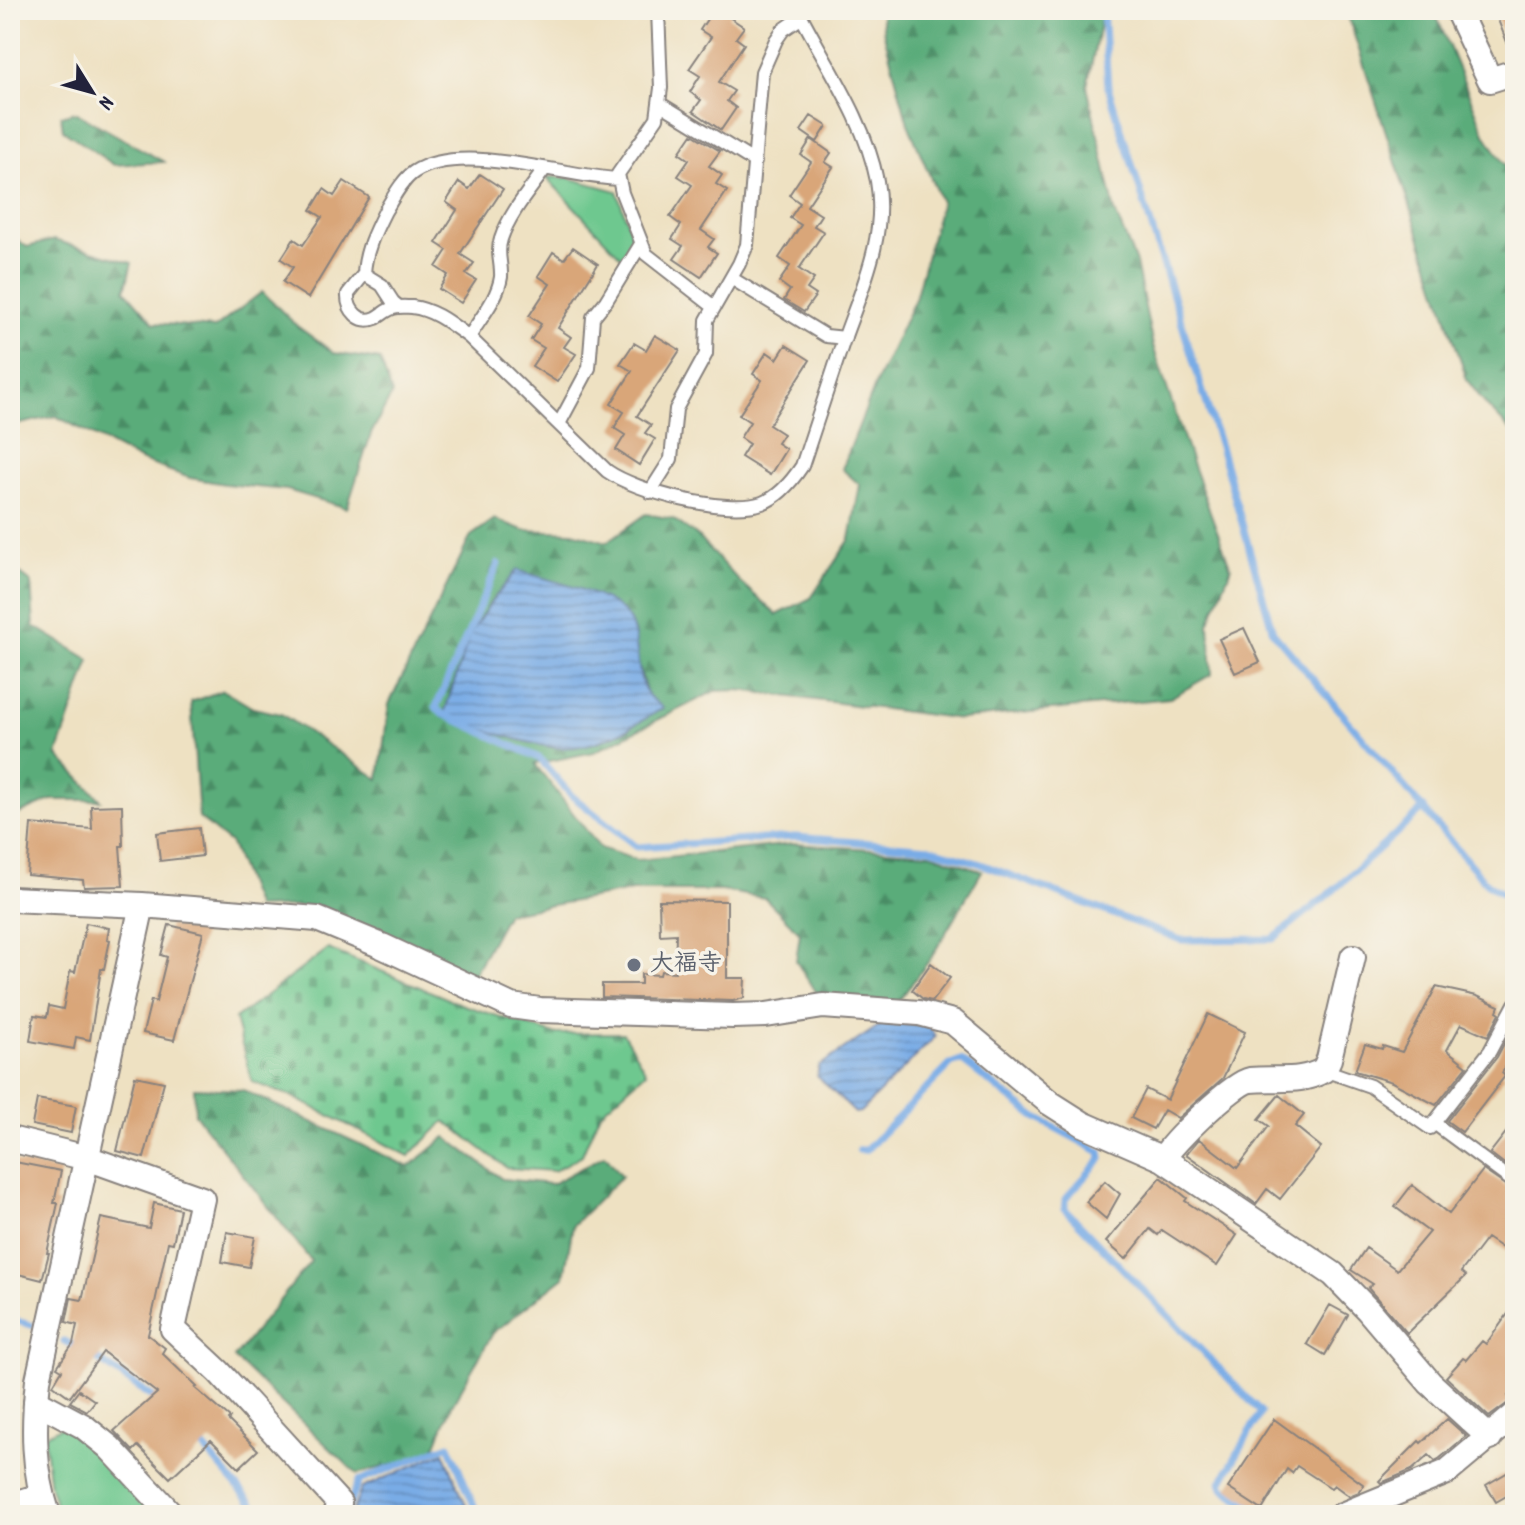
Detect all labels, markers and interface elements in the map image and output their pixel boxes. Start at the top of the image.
north arrow [52,52,132,132]
text: N [89,88,121,116]
place label: 大福寺 [650,948,722,982]
marker: 大福寺 [625,956,643,974]

